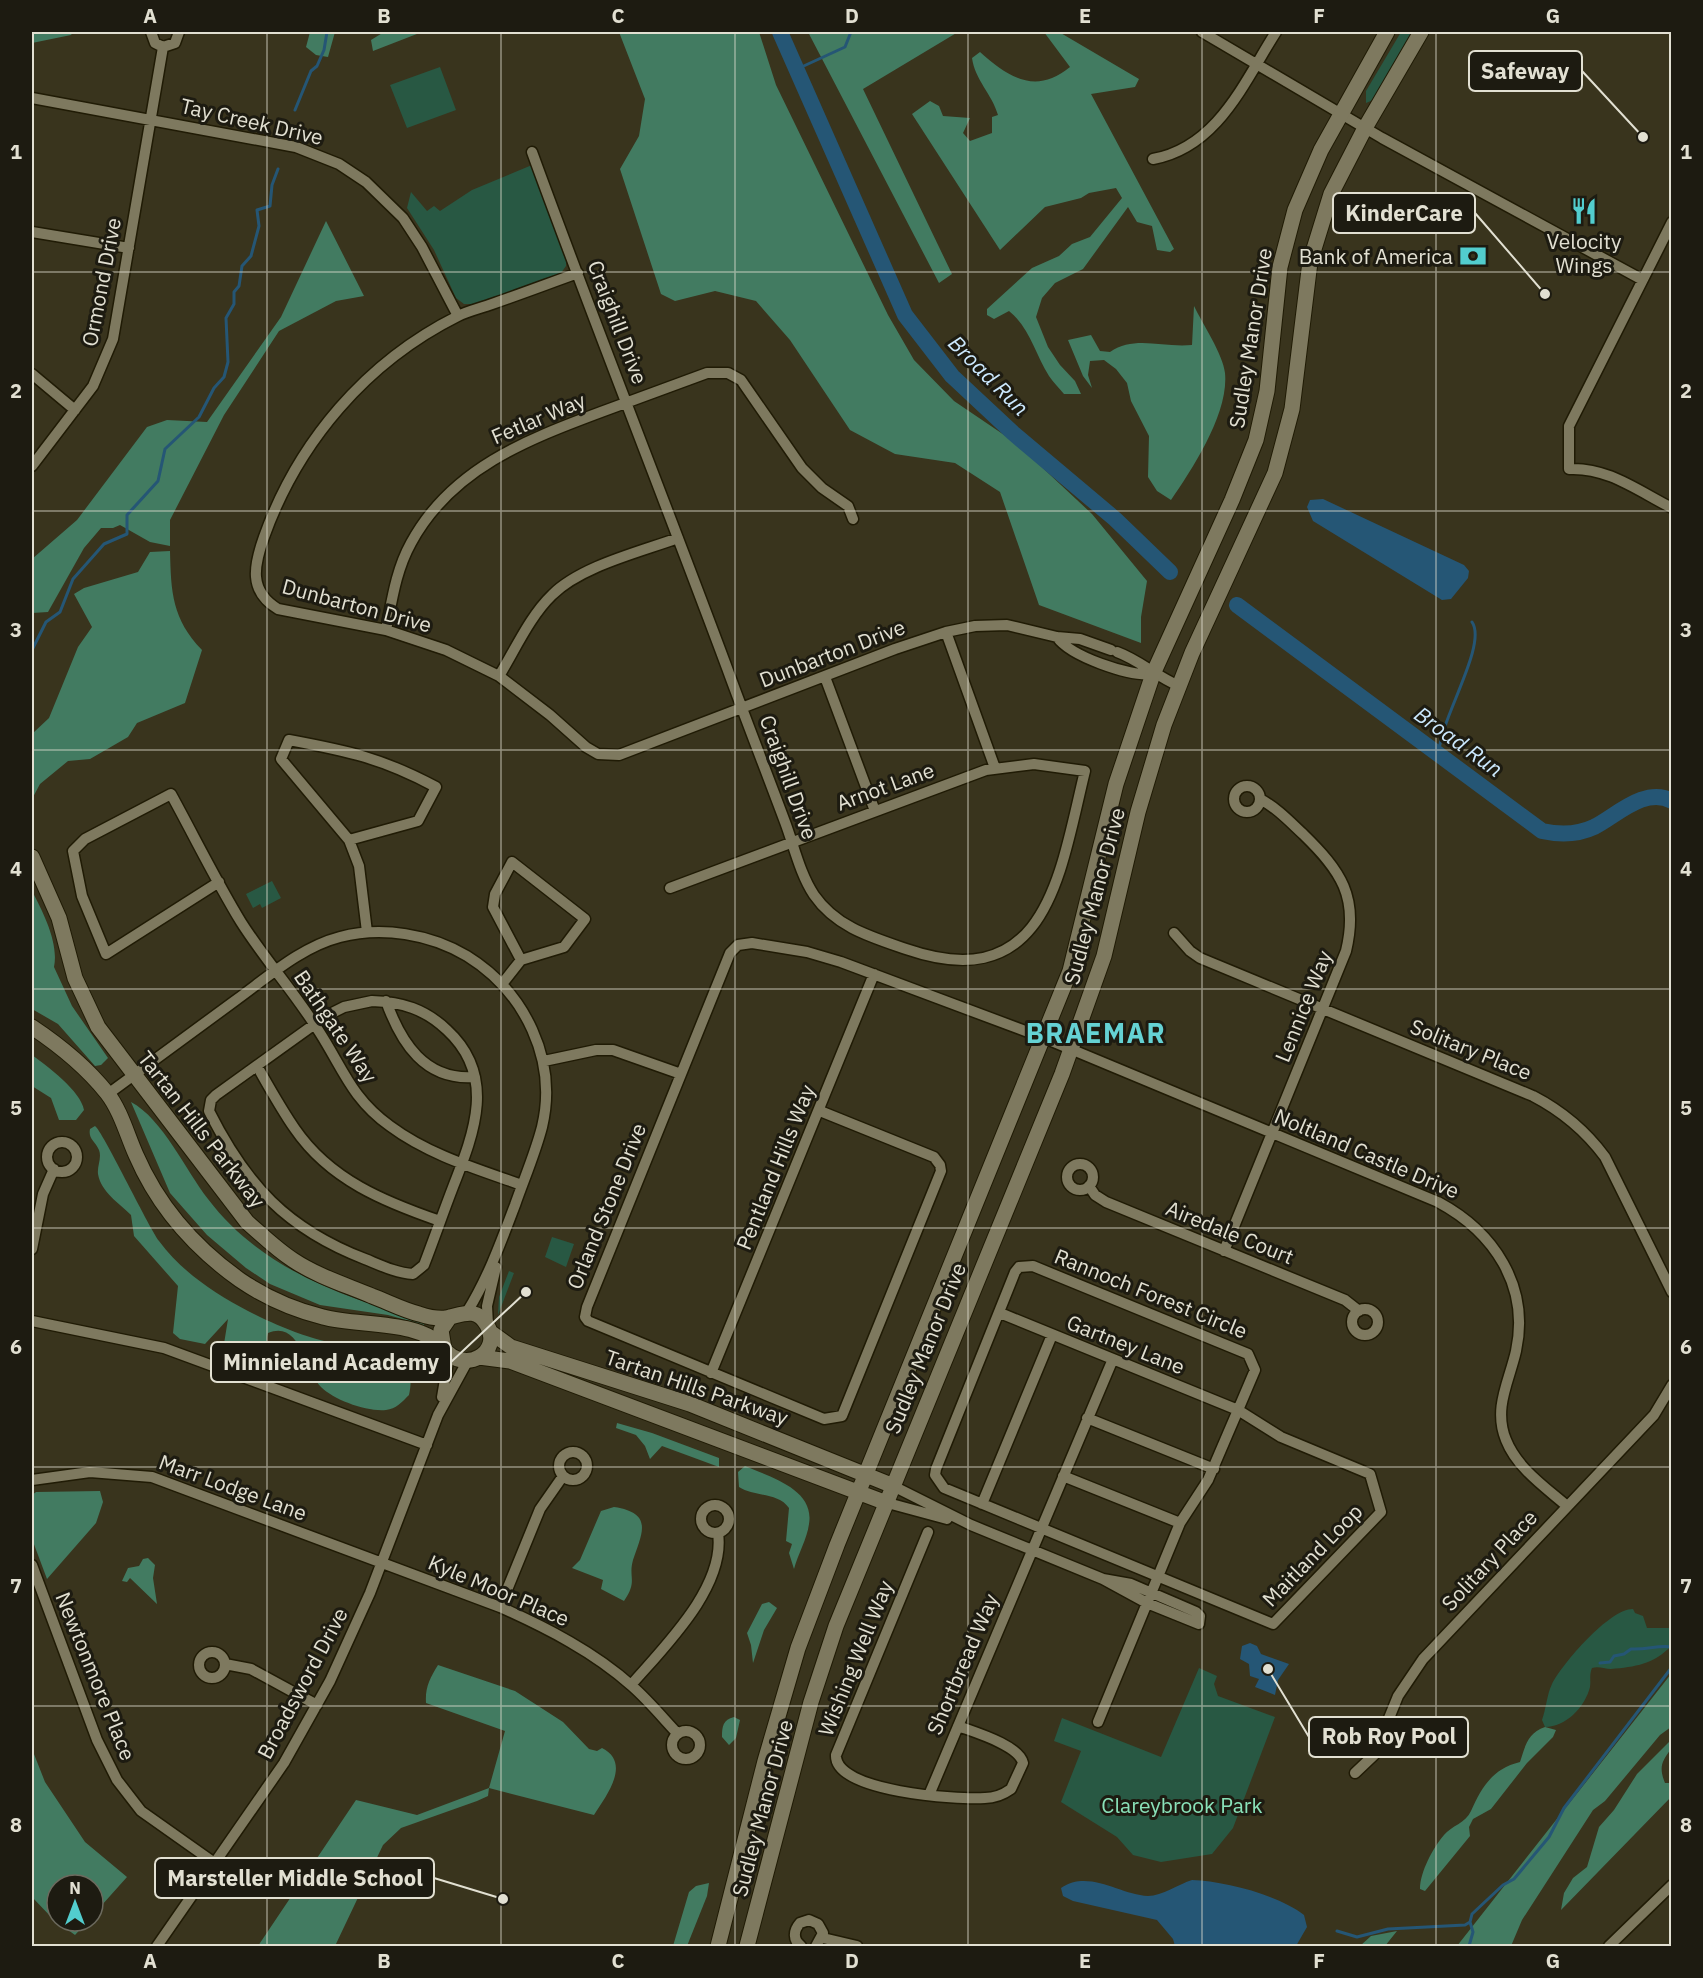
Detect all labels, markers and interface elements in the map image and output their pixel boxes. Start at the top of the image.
text: A [143,2,157,29]
text: B [377,2,391,29]
text: C [611,2,625,29]
text: D [845,2,859,29]
text: E [1079,2,1091,29]
text: F [1313,2,1325,29]
text: G [1546,2,1560,29]
callout: Safeway [1469,51,1582,91]
text: Safeway [1481,56,1570,85]
street label: Tay Creek Drive [178,91,326,151]
text: 1 [10,138,22,165]
text: 1 [1680,138,1692,165]
callout: KinderCare [1333,193,1475,233]
restaurant icon: Velocity Wings [1569,196,1599,226]
text: KinderCare [1345,198,1463,227]
street label: Ormond Drive [75,215,127,349]
place label: Velocity Wings [1547,227,1622,279]
bank icon: Bank of America [1458,241,1488,271]
place label: Bank of America [1299,242,1453,270]
street label: Sudley Manor Drive [1222,246,1278,430]
street label: Craighill Drive [582,256,654,388]
water label: Broad Run [942,328,1036,422]
text: 2 [10,377,22,404]
text: 2 [1680,377,1692,404]
street label: Fetlar Way [487,385,590,450]
street label: Dunbarton Drive [279,572,435,638]
street label: Dunbarton Drive [755,612,909,694]
text: 3 [10,616,22,643]
text: 3 [1680,616,1692,643]
water label: Broad Run [1409,699,1509,783]
street label: Craighill Drive [754,711,824,843]
street label: Arnot Lane [832,755,938,817]
street label: Sudley Manor Drive [1057,804,1131,988]
text: 4 [10,855,22,882]
text: 4 [1680,855,1692,882]
street label: Lennice Way [1268,946,1338,1066]
street label: Bathgate Way [288,964,384,1088]
street label: Solitary Place [1406,1012,1536,1086]
district label: BRAEMAR [1026,1015,1166,1050]
street label: Tartan Hills Parkway [132,1045,272,1214]
street label: Pentland Hills Way [729,1080,821,1254]
text: 5 [10,1094,22,1121]
text: 5 [1680,1094,1692,1121]
street label: Noltland Castle Drive [1270,1101,1464,1205]
street label: Orland Stone Drive [560,1119,652,1293]
street label: Airedale Court [1162,1194,1298,1270]
street label: Rannoch Forest Circle [1050,1241,1252,1345]
street label: Sudley Manor Drive [878,1258,972,1438]
street label: Gartney Lane [1063,1308,1189,1380]
text: 6 [10,1333,22,1360]
text: 6 [1680,1333,1692,1360]
callout: Minnieland Academy [211,1342,451,1382]
street label: Tartan Hills Parkway [602,1343,793,1432]
text: Minnieland Academy [223,1347,439,1376]
street label: Marr Lodge Lane [155,1447,311,1527]
street label: Maitland Loop [1256,1497,1368,1613]
street label: Solitary Place [1435,1503,1543,1617]
street label: Kyle Moor Place [424,1548,574,1632]
text: 7 [10,1572,22,1599]
text: 7 [1680,1572,1692,1599]
street label: Wishing Well Way [811,1575,899,1740]
street label: Newtonmore Place [49,1588,143,1764]
street label: Shortbread Way [920,1589,1005,1739]
street label: Broadsword Drive [250,1602,354,1764]
street label: Sudley Manor Drive [725,1716,799,1900]
callout: Rob Roy Pool [1309,1717,1468,1757]
text: Rob Roy Pool [1322,1721,1457,1750]
park label: Clareybrook Park [1101,1791,1263,1819]
text: 8 [10,1811,22,1838]
text: 8 [1680,1811,1692,1838]
callout: Marsteller Middle School [155,1858,434,1898]
text: Marsteller Middle School [167,1863,423,1892]
north arrow [45,1873,105,1933]
text: N [69,1878,81,1898]
text: A [143,1947,157,1974]
text: B [377,1947,391,1974]
text: C [611,1947,625,1974]
text: D [845,1947,859,1974]
text: E [1079,1947,1091,1974]
text: F [1313,1947,1325,1974]
text: G [1546,1947,1560,1974]

